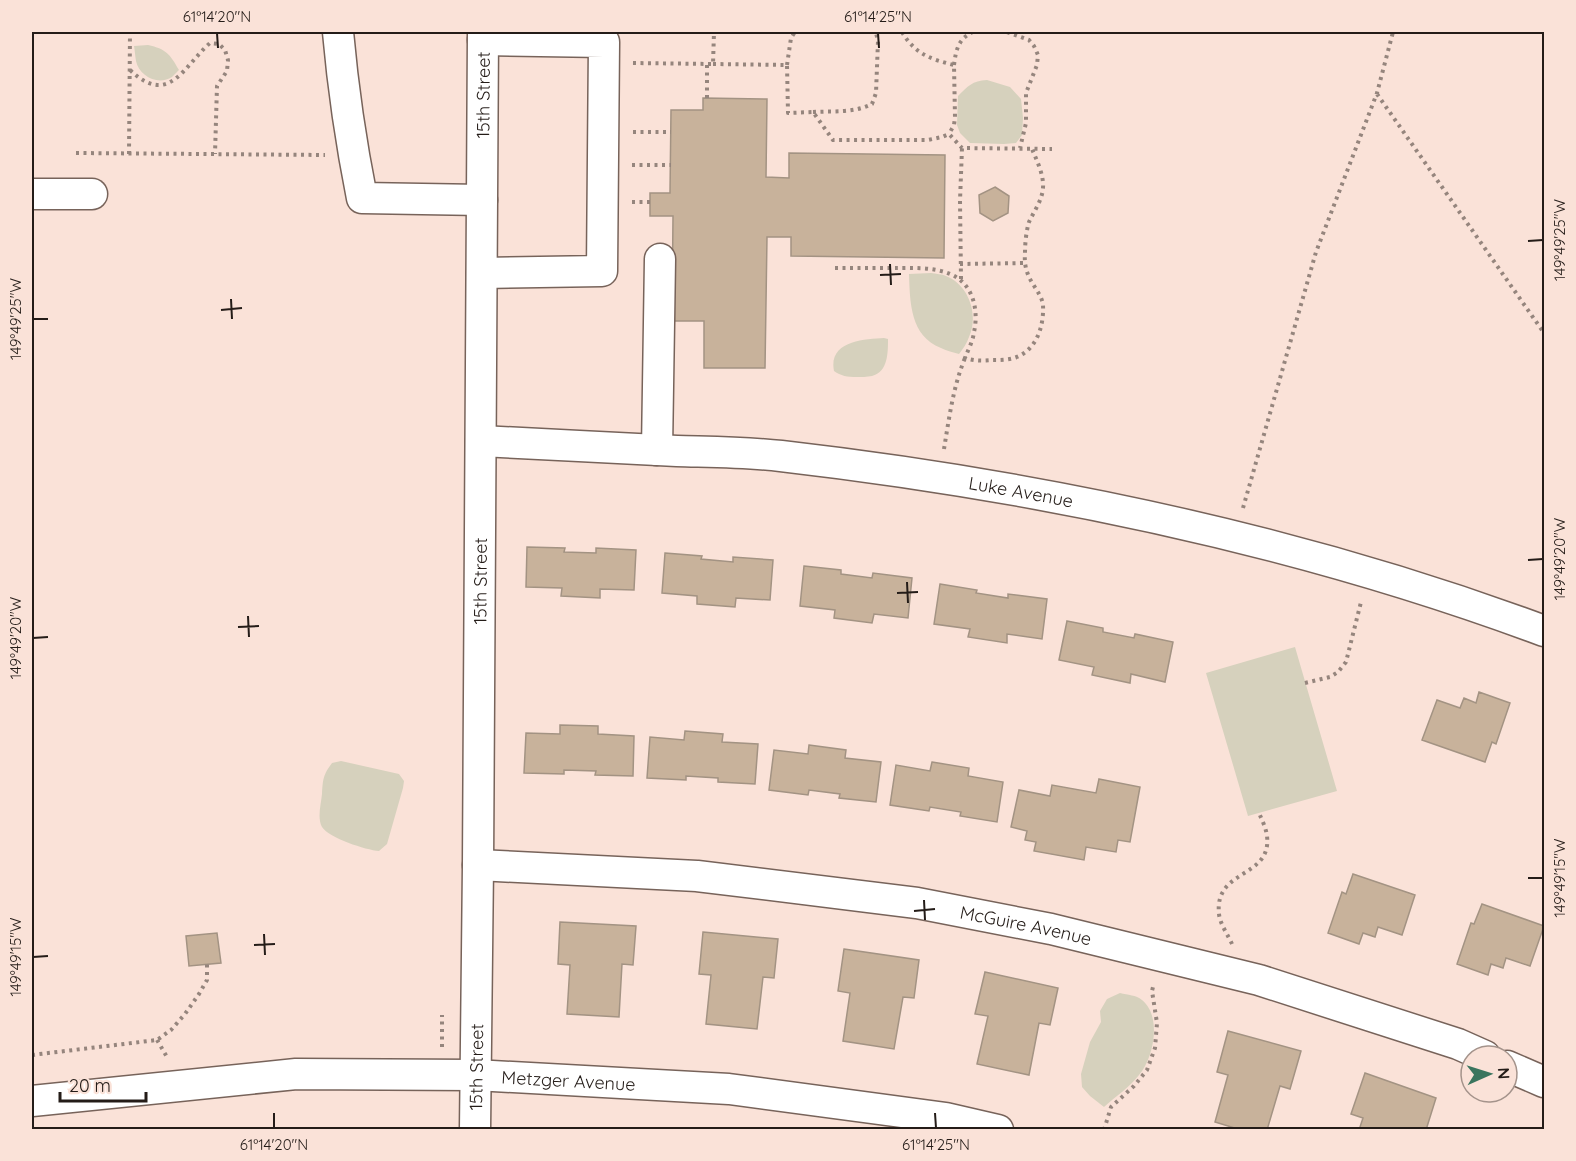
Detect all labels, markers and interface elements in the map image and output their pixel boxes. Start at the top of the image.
text: 61°14'20"N [183,7,251,26]
text: 61°14'25"N [844,7,912,26]
street label: 15th Street [471,51,494,139]
text: 149°49'25"W [1550,199,1569,281]
text: 149°49'25"W [6,278,25,360]
street label: Luke Avenue [967,471,1075,512]
text: 149°49'20"W [1550,517,1569,600]
street label: 15th Street [468,537,491,625]
text: 149°49'20"W [6,596,25,679]
text: 149°49'15"W [1550,838,1569,918]
street label: McGuire Avenue [958,900,1094,950]
text: 149°49'15"W [6,917,25,997]
street label: 15th Street [464,1023,488,1111]
north arrow [1459,1044,1519,1104]
scale bar [60,1065,146,1103]
street label: Metzger Avenue [501,1065,636,1095]
text: N [1494,1067,1514,1080]
text: 20 m [69,1074,111,1097]
text: 61°14'20"N [240,1135,308,1154]
text: 61°14'25"N [902,1135,970,1154]

